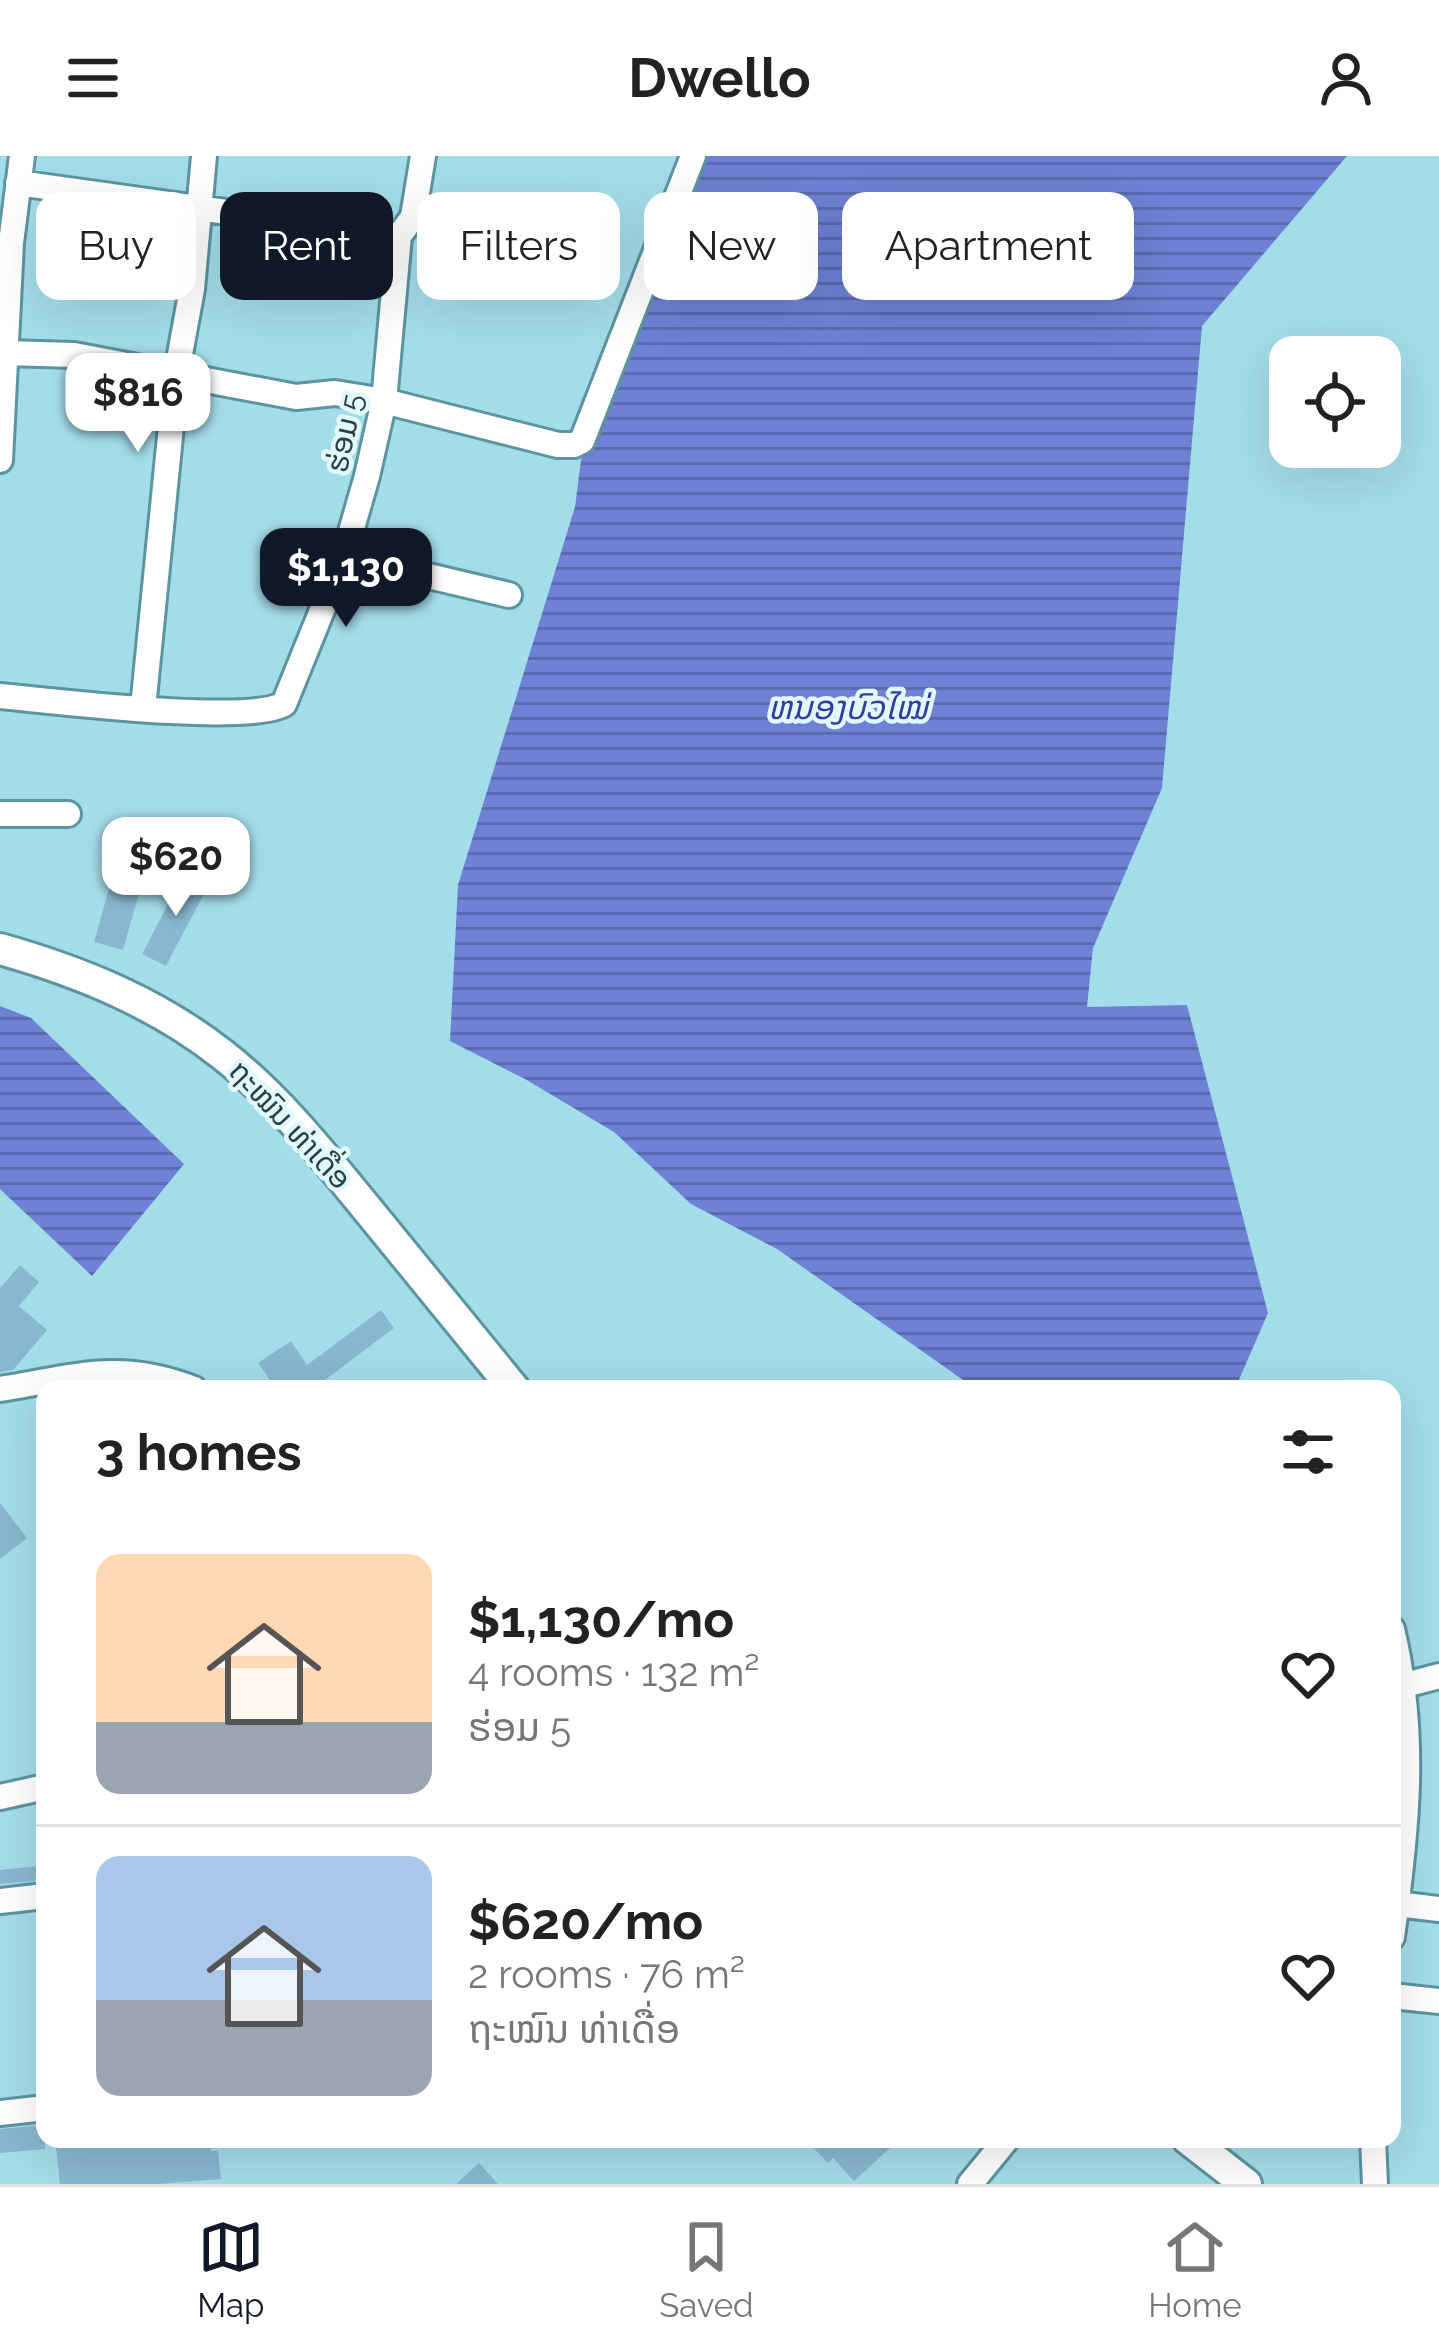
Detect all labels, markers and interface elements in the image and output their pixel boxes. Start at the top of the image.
icon: menu [60,45,126,111]
icon: person [1313,45,1379,111]
text: Dwello [628,46,811,110]
chip: Buy [36,192,196,300]
chip: Rent [220,192,393,300]
chip: Filters [417,192,620,300]
chip: New [644,192,818,300]
chip: Apartment [842,192,1134,300]
map controls [1269,336,1401,468]
button: locate [1269,336,1401,468]
pin: $816 [67,353,209,455]
text: $816 [92,369,184,415]
street label: ຮ່ອມ 5 [319,390,370,475]
pin: $1,130 [248,528,444,630]
text: $1,130 [287,544,405,590]
water label: ຫນອງບົວໄໝ່ [768,688,933,727]
pin: $620 [105,817,247,919]
text: $620 [129,833,223,879]
street label: ຖະໝົນ ທ່າເດື່ອ [222,1050,362,1196]
icon: filters [1275,1419,1341,1485]
text: 3 homes [96,1422,302,1482]
text: $1,130/mo [468,1589,734,1649]
icon: home [192,1602,336,1746]
icon: heart [1275,1641,1341,1707]
text: 4 rooms · 132 m² [468,1649,759,1695]
text: ຮ່ອມ 5 [468,1704,571,1750]
text: $620/mo [468,1891,703,1951]
icon: home [192,1904,336,2048]
icon: heart [1275,1943,1341,2009]
text: 2 rooms · 76 m² [468,1951,745,1997]
text: ຖະໝົນ ທ່າເດື່ອ [468,2006,680,2052]
tab: Map [197,2214,264,2325]
tab: Saved [659,2214,754,2325]
tab: Home [1148,2214,1242,2325]

